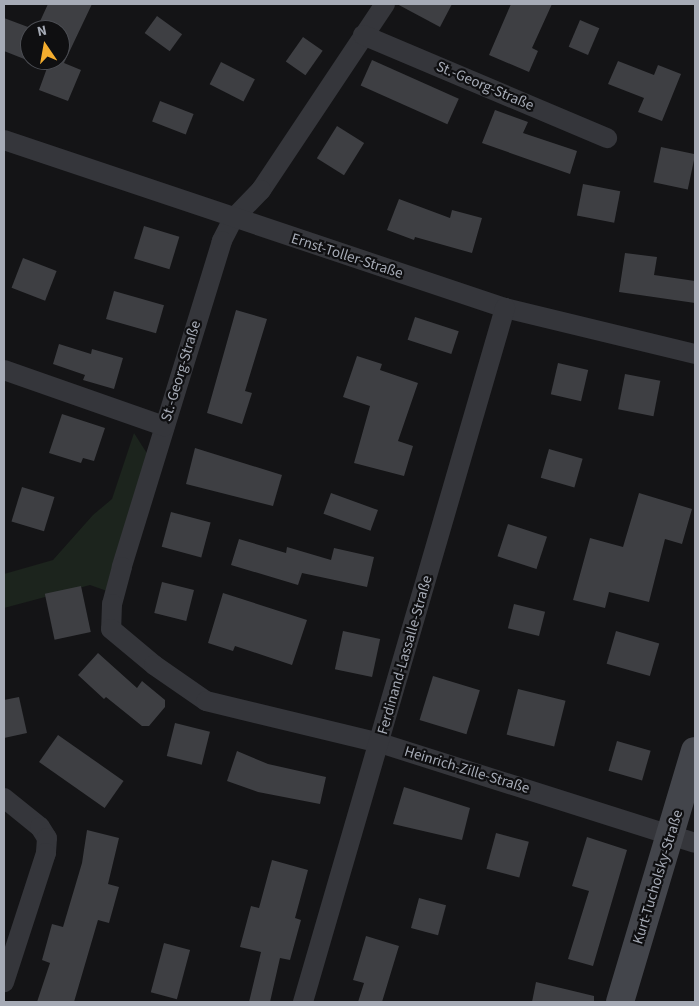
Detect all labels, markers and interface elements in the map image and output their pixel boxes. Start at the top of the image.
north arrow [20,20,70,70]
text: N [35,21,49,42]
street label: St.-Georg-Straße [433,57,537,115]
street label: Ernst-Toller-Straße [289,229,405,283]
street label: St.-Georg-Straße [157,319,205,423]
street label: Ferdinand-Lassalle-Straße [374,573,436,737]
street label: Heinrich-Zille-Straße [402,742,532,798]
street label: Kurt-Tucholsky-Straße [629,808,687,946]

